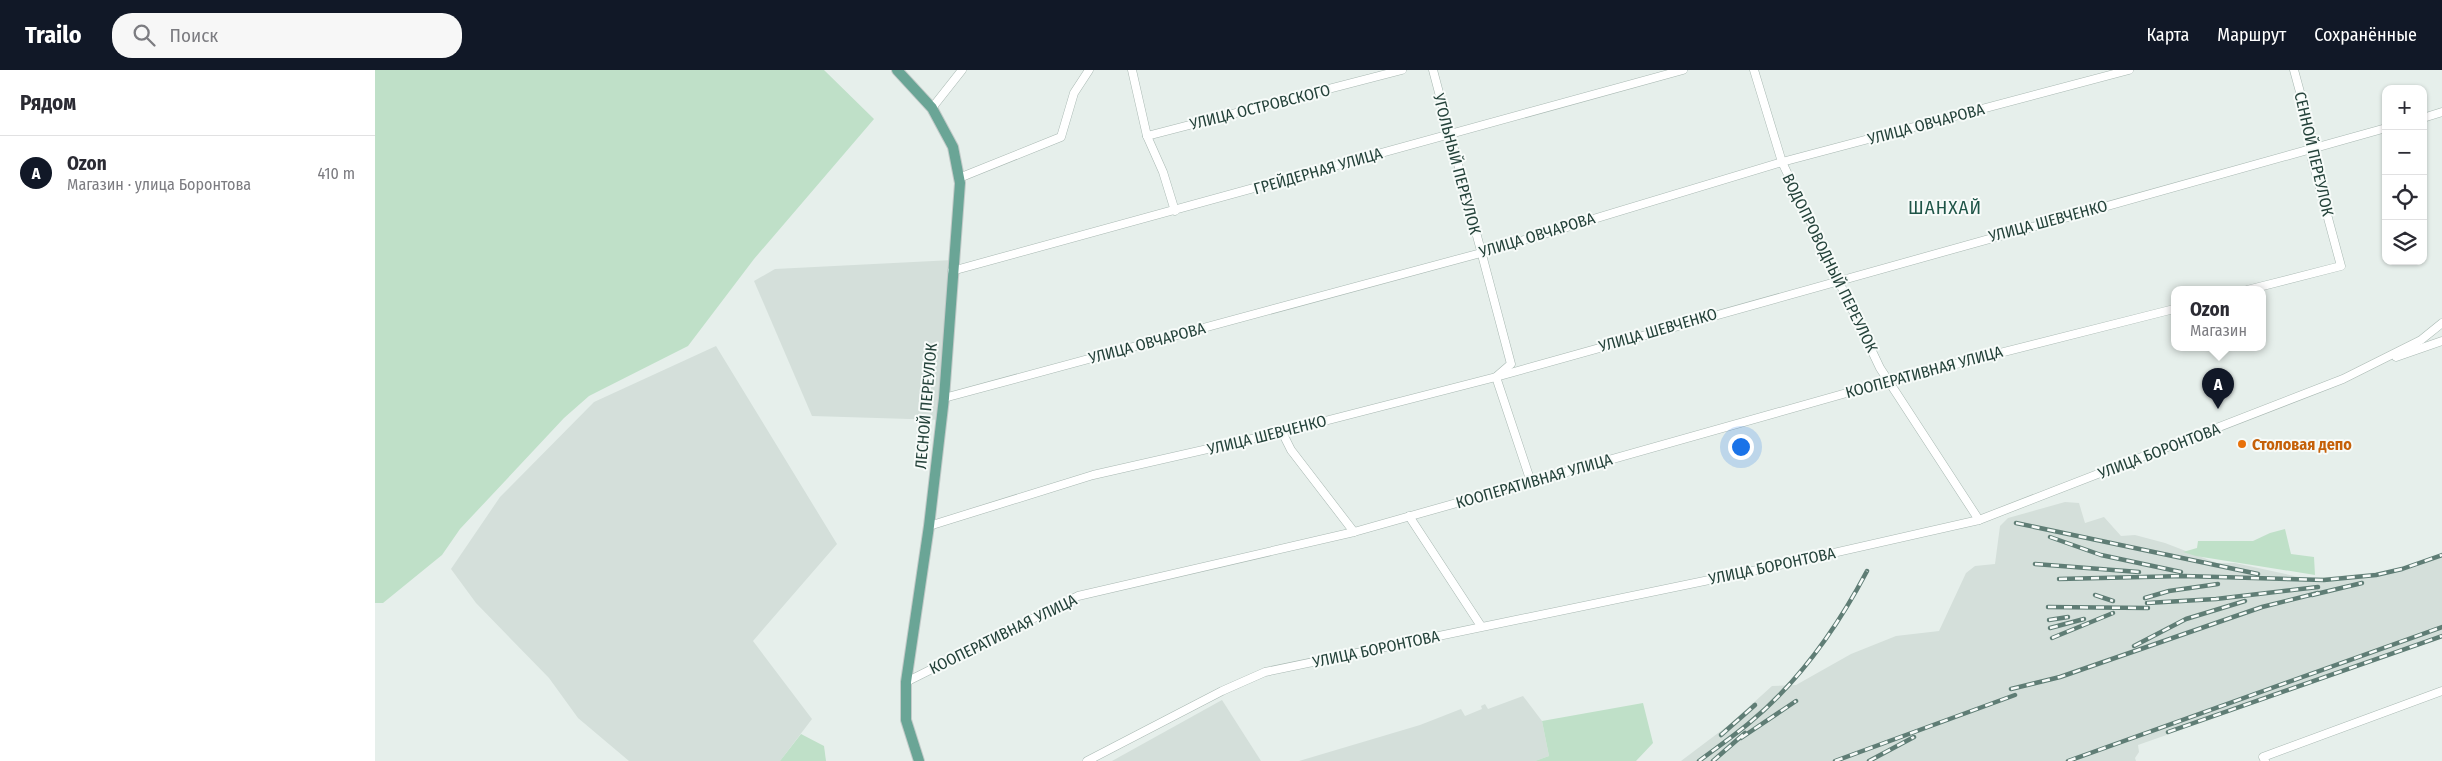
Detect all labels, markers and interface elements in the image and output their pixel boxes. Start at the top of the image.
search box [112,13,462,58]
text: Trailo [25,21,82,49]
icon: search [130,21,158,49]
text: Поиск [170,24,218,47]
text: Карта [2146,24,2189,46]
text: Маршрут [2217,24,2286,46]
text: Сохранённые [2314,24,2417,46]
street label: УЛИЦА ОСТРОВСКОГО [1187,80,1332,134]
map controls [2382,85,2427,265]
button: + [2382,85,2427,130]
text: Рядом [20,90,76,116]
street label: УГОЛЬНЫЙ ПЕРЕУЛОК [1429,90,1485,237]
street label: СЕННОЙ ПЕРЕУЛОК [2290,90,2338,218]
street label: УЛИЦА ОВЧАРОВА [1865,99,1987,149]
button: − [2382,130,2427,175]
street label: ГРЕЙДЕРНАЯ УЛИЦА [1251,143,1385,198]
text: Ozon [67,152,107,175]
text: A [32,164,40,183]
text: 410 m [317,164,355,183]
street label: ВОДОПРОВОДНЫЙ ПЕРЕУЛОК [1778,170,1882,356]
text: Магазин · улица Боронтова [67,175,251,194]
button: locate [2382,175,2427,220]
district label: ШАНХАЙ [1908,196,1982,219]
street label: УЛИЦА ШЕВЧЕНКО [1986,196,2109,246]
street label: УЛИЦА ОВЧАРОВА [1476,208,1598,262]
button: layers [2382,220,2427,265]
popup [2171,286,2266,351]
text: Ozon [2190,298,2230,321]
street label: УЛИЦА ШЕВЧЕНКО [1596,304,1719,356]
street label: УЛИЦА ОВЧАРОВА [1086,318,1208,368]
text: Магазин [2190,321,2247,340]
street label: ЛЕСНОЙ ПЕРЕУЛОК [911,342,941,470]
street label: КООПЕРАТИВНАЯ УЛИЦА [1843,342,2005,402]
pin: A [2202,368,2234,409]
street label: УЛИЦА ШЕВЧЕНКО [1204,411,1329,459]
street label: УЛИЦА БОРОНТОВА [2094,419,2223,483]
your location [1728,434,1754,460]
place label: Столовая депо [2252,435,2352,454]
marker: Столовая депо [2236,438,2248,450]
street label: КООПЕРАТИВНАЯ УЛИЦА [1454,449,1615,512]
street label: УЛИЦА БОРОНТОВА [1706,543,1838,589]
street label: КООПЕРАТИВНАЯ УЛИЦА [926,590,1080,678]
street label: УЛИЦА БОРОНТОВА [1310,626,1442,672]

